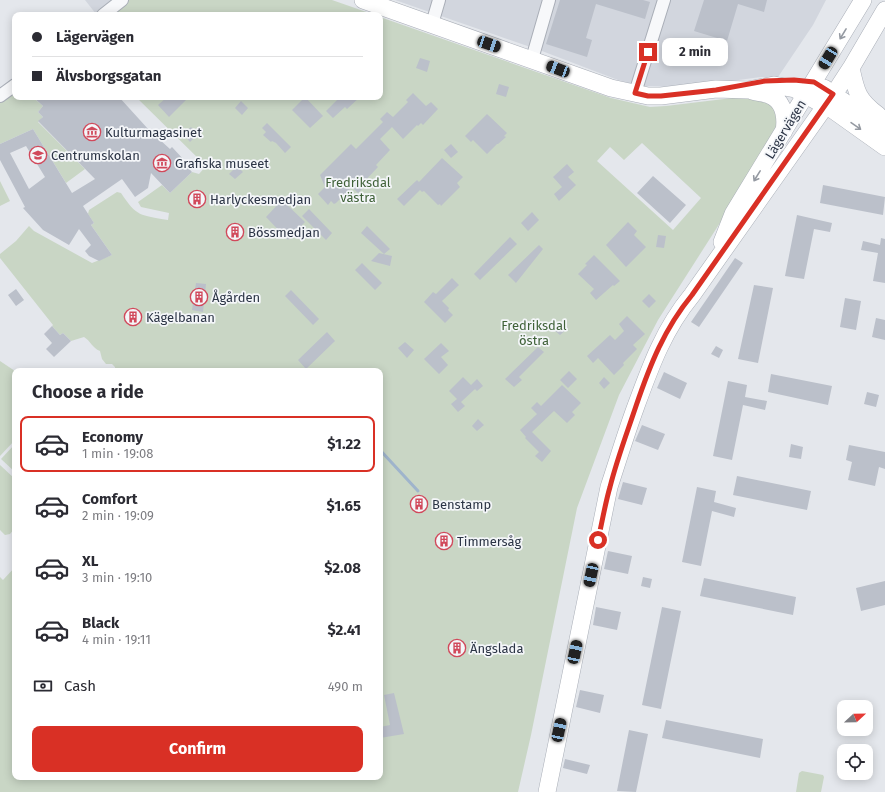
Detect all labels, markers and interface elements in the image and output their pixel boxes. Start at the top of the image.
text: Lägervägen [56,28,134,46]
one-way arrow [839,28,847,40]
car [476,34,502,54]
callout: 2 min [662,38,728,66]
route end [639,43,657,61]
text: 2 min [679,44,711,59]
car [817,45,839,71]
car [545,59,571,79]
text: Älvsborgsgatan [56,67,162,85]
street label: Lägervägen [762,97,809,162]
museum icon: Kulturmagasinet [82,122,102,142]
one-way arrow [850,122,861,130]
place label: Kulturmagasinet [105,125,202,140]
school or university icon: Centrumskolan [28,145,48,165]
place label: Centrumskolan [51,148,140,163]
museum icon: Grafiska museet [152,153,172,173]
place label: Grafiska museet [175,156,269,171]
one-way arrow [752,170,760,182]
park label: Fredriksdal västra [325,175,391,205]
building icon: Harlyckesmedjan [187,189,207,209]
place label: Harlyckesmedjan [210,192,311,207]
building icon: Bössmedjan [225,222,245,242]
place label: Bössmedjan [248,225,320,240]
building icon: Ågården [189,287,209,307]
place label: Ågården [212,289,260,305]
building icon: Kägelbanan [123,307,143,327]
place label: Kägelbanan [146,310,215,325]
park label: Fredriksdal östra [501,318,567,348]
text: Choose a ride [32,381,144,403]
icon: car [34,426,70,462]
text: Economy [82,428,143,446]
text: $1.22 [327,435,361,453]
text: 1 min · 19:08 [82,446,154,461]
icon: car [34,488,70,524]
text: Comfort [82,490,138,508]
building icon: Benstamp [409,494,429,514]
text: $1.65 [326,497,361,515]
place label: Benstamp [432,497,491,512]
text: 2 min · 19:09 [82,508,154,523]
building icon: Timmersåg [434,531,454,551]
route start [589,531,607,549]
place label: Timmersåg [457,534,521,549]
icon: car [34,550,70,586]
text: XL [82,552,98,570]
text: $2.08 [324,559,361,577]
car [583,562,599,588]
text: 3 min · 19:10 [82,570,152,585]
icon: car [34,612,70,648]
text: Black [82,614,119,632]
text: $2.41 [328,621,361,639]
text: 4 min · 19:11 [82,632,151,647]
building icon: Ängslada [447,638,467,658]
car [567,639,583,665]
place label: Ängslada [470,641,523,656]
icon: cash [32,675,54,697]
text: Cash [64,677,96,695]
text: 490 m [328,679,363,694]
north arrow [837,700,873,736]
map controls [837,700,873,780]
car [551,717,567,743]
button: Confirm [32,726,363,772]
button: locate [837,744,873,780]

